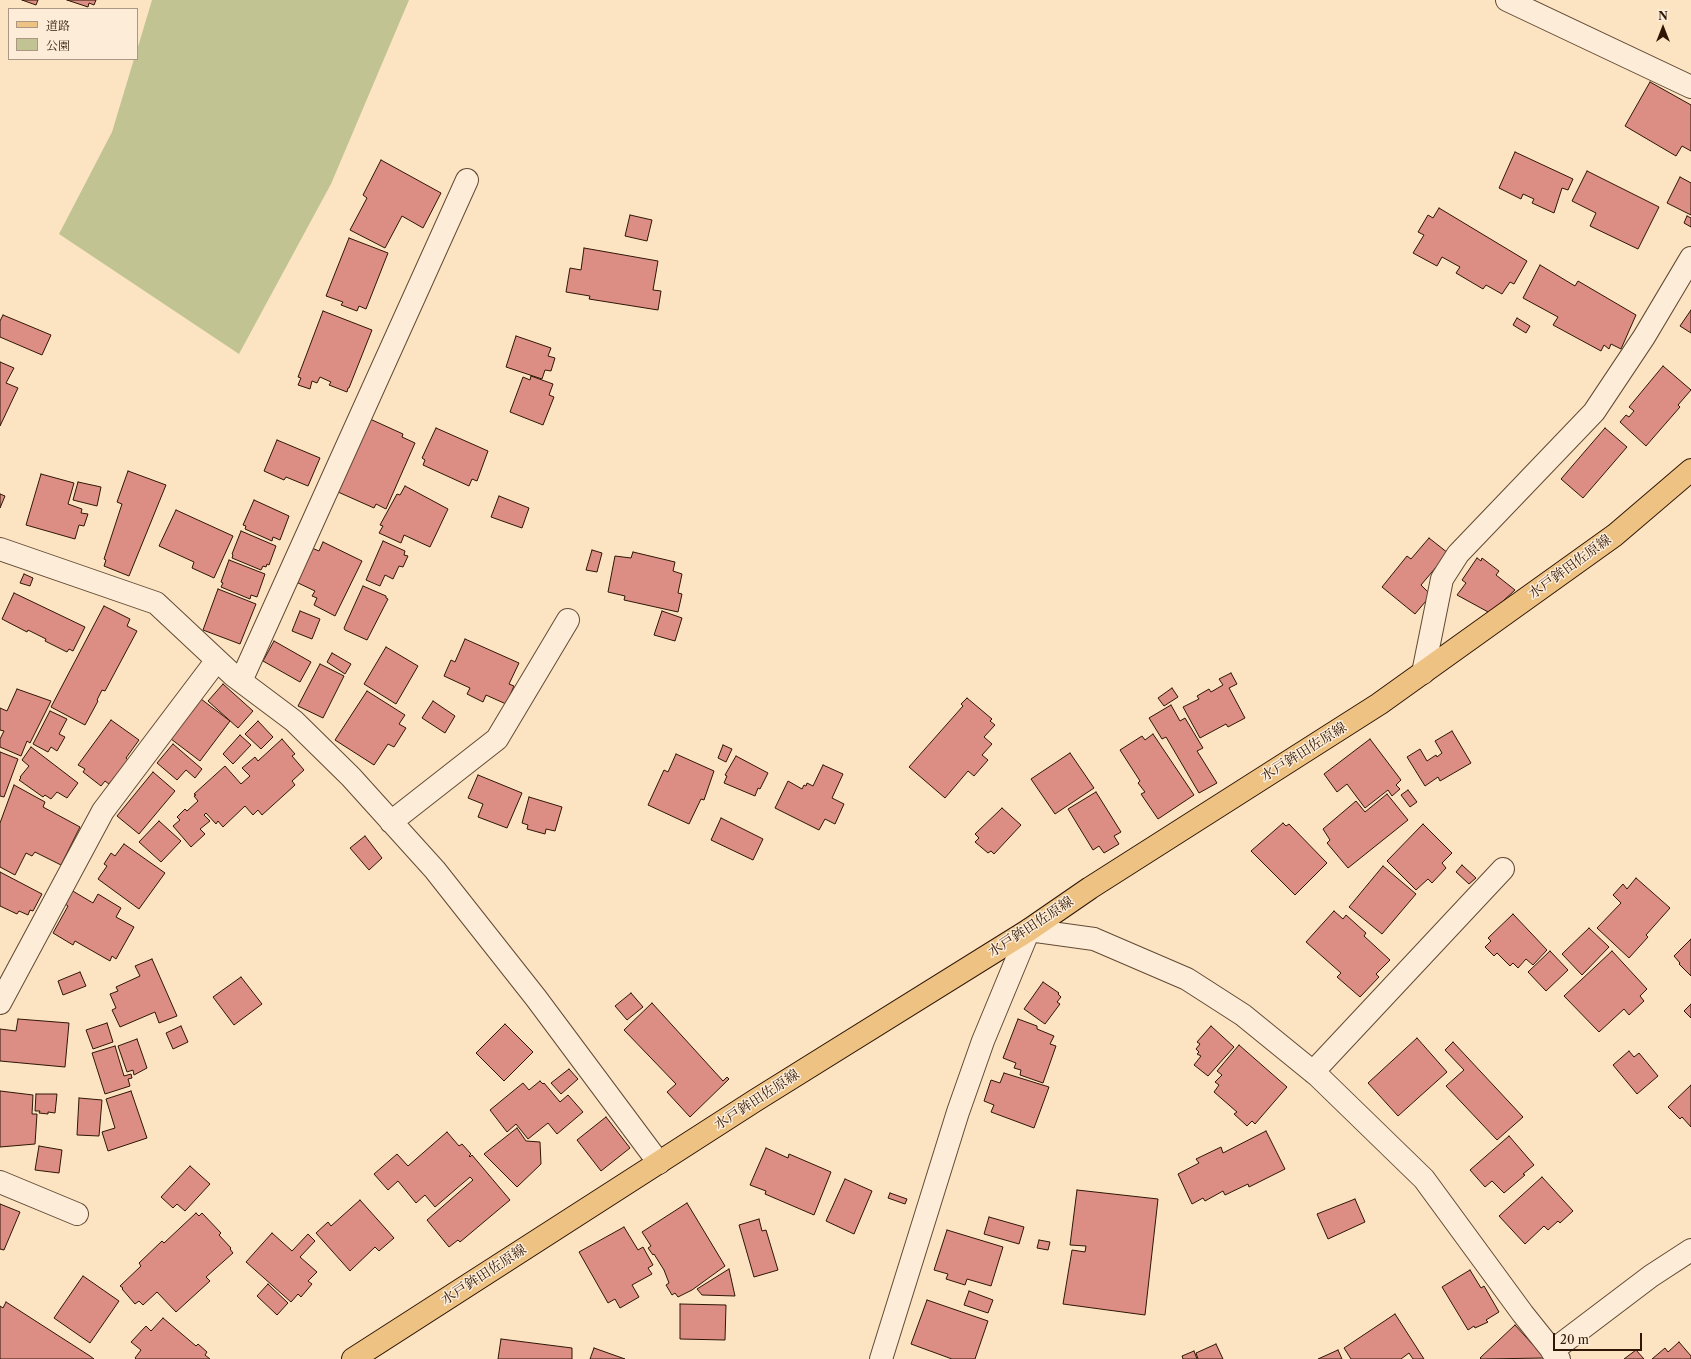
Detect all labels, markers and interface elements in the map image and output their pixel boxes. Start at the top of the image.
legend [8,8,138,60]
north arrow [1643,8,1683,48]
text: N [1658,9,1668,23]
text: 道路 [46,18,70,33]
text: 公園 [46,38,70,53]
street label: 水戸鉾田佐原線 [1525,531,1615,603]
street label: 水戸鉾田佐原線 [1258,719,1350,785]
street label: 水戸鉾田佐原線 [985,893,1077,961]
street label: 水戸鉾田佐原線 [711,1066,803,1134]
street label: 水戸鉾田佐原線 [438,1241,530,1309]
scale bar [1555,1325,1644,1351]
text: 20 m [1560,1332,1589,1347]

